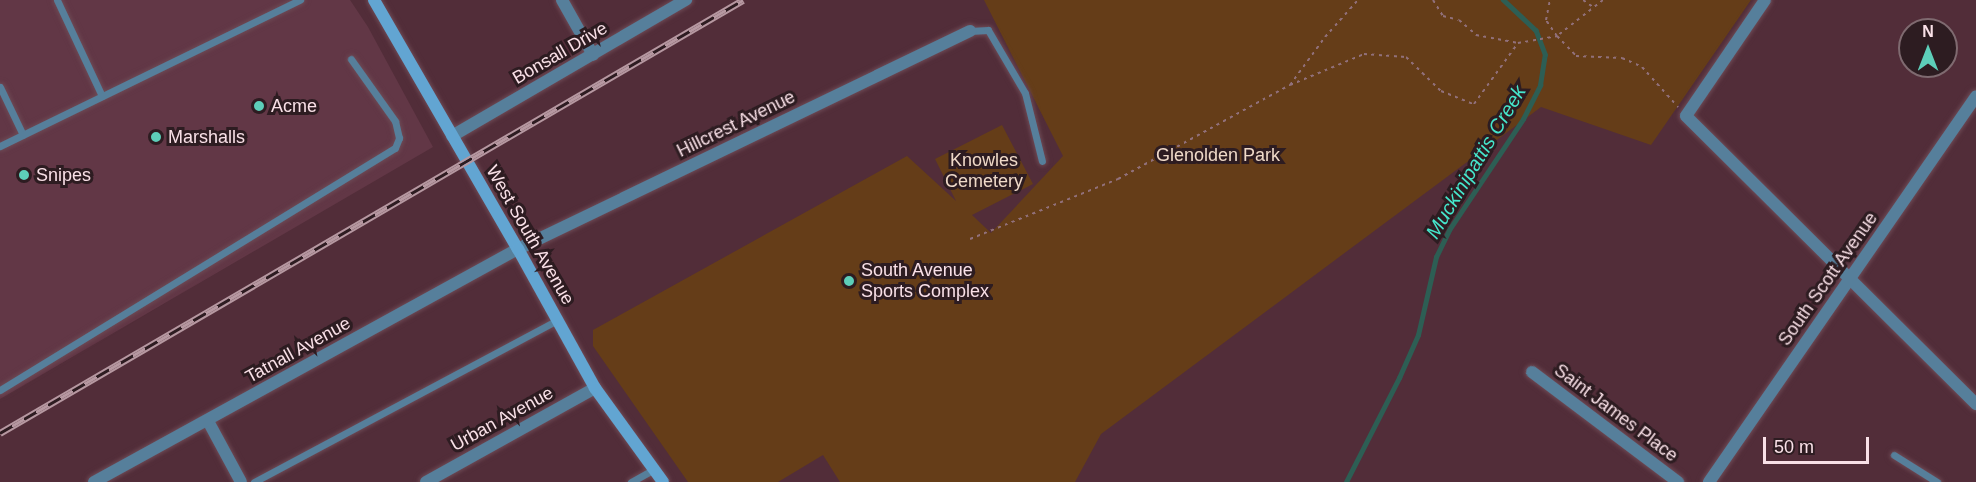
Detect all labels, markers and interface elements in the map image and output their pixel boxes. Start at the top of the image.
street label: Bonsall Drive [509,17,611,89]
north arrow [1898,18,1958,78]
text: N [1922,23,1934,40]
water label: Muckinipattis Creek [1421,81,1531,243]
street label: Hillcrest Avenue [673,86,799,162]
place label: Acme [271,95,317,117]
marker: Acme [252,99,266,113]
place label: Marshalls [168,126,245,148]
marker: Marshalls [149,130,163,144]
park label: Glenolden Park [1156,144,1280,166]
park label: Knowles Cemetery [945,150,1023,192]
street label: West South Avenue [481,161,579,309]
place label: Snipes [36,164,91,186]
marker: Snipes [17,168,31,182]
street label: South Scott Avenue [1774,208,1882,350]
place label: South Avenue Sports Complex [861,260,989,302]
marker: South Avenue Sports Complex [842,274,856,288]
street label: Tatnall Avenue [241,312,355,388]
street label: Saint James Place [1550,360,1682,466]
street label: Urban Avenue [447,382,557,456]
scale bar [1766,425,1872,463]
text: 50 m [1774,437,1814,457]

